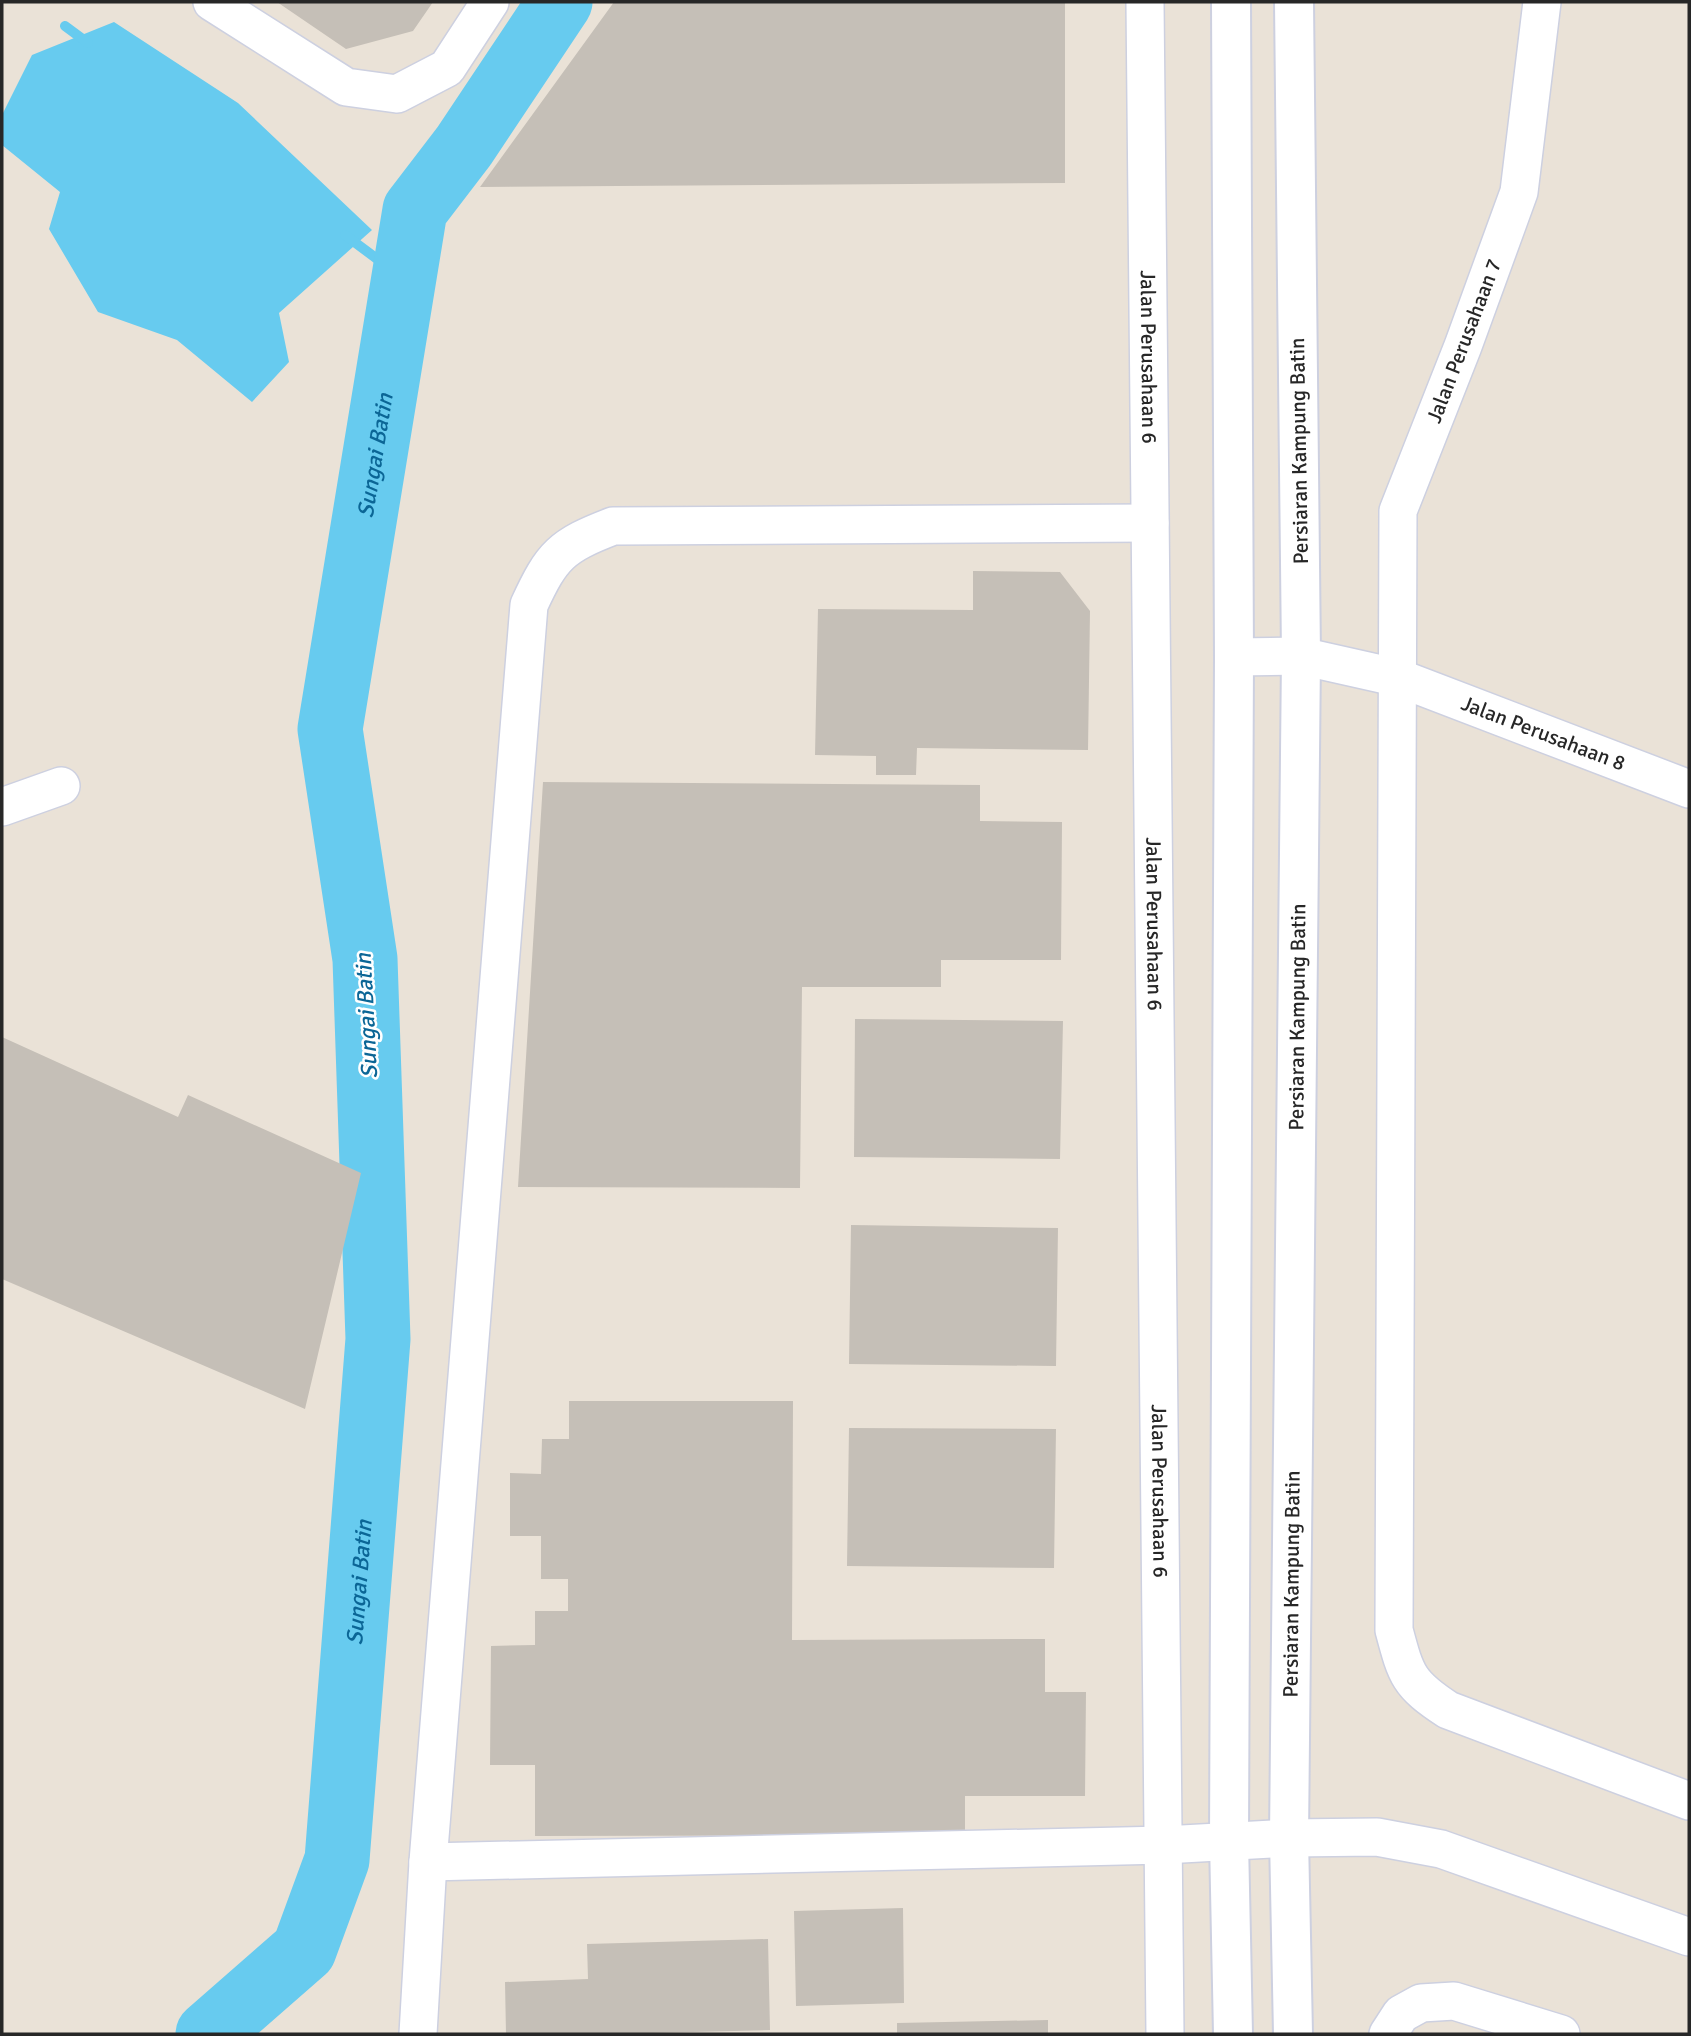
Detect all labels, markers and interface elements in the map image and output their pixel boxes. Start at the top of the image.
street label: Jalan Perusahaan 7 [1421,255,1507,427]
street label: Jalan Perusahaan 6 [1135,270,1162,444]
street label: Persiaran Kampung Batin [1284,337,1314,565]
water label: Sungai Batin [351,390,400,520]
street label: Jalan Perusahaan 8 [1458,690,1629,776]
street label: Jalan Perusahaan 6 [1140,837,1168,1011]
street label: Persiaran Kampung Batin [1283,903,1311,1131]
water label: Sungai Batin [349,951,384,1079]
street label: Jalan Perusahaan 6 [1146,1404,1174,1578]
street label: Persiaran Kampung Batin [1277,1470,1306,1698]
water label: Sungai Batin [340,1517,379,1646]

